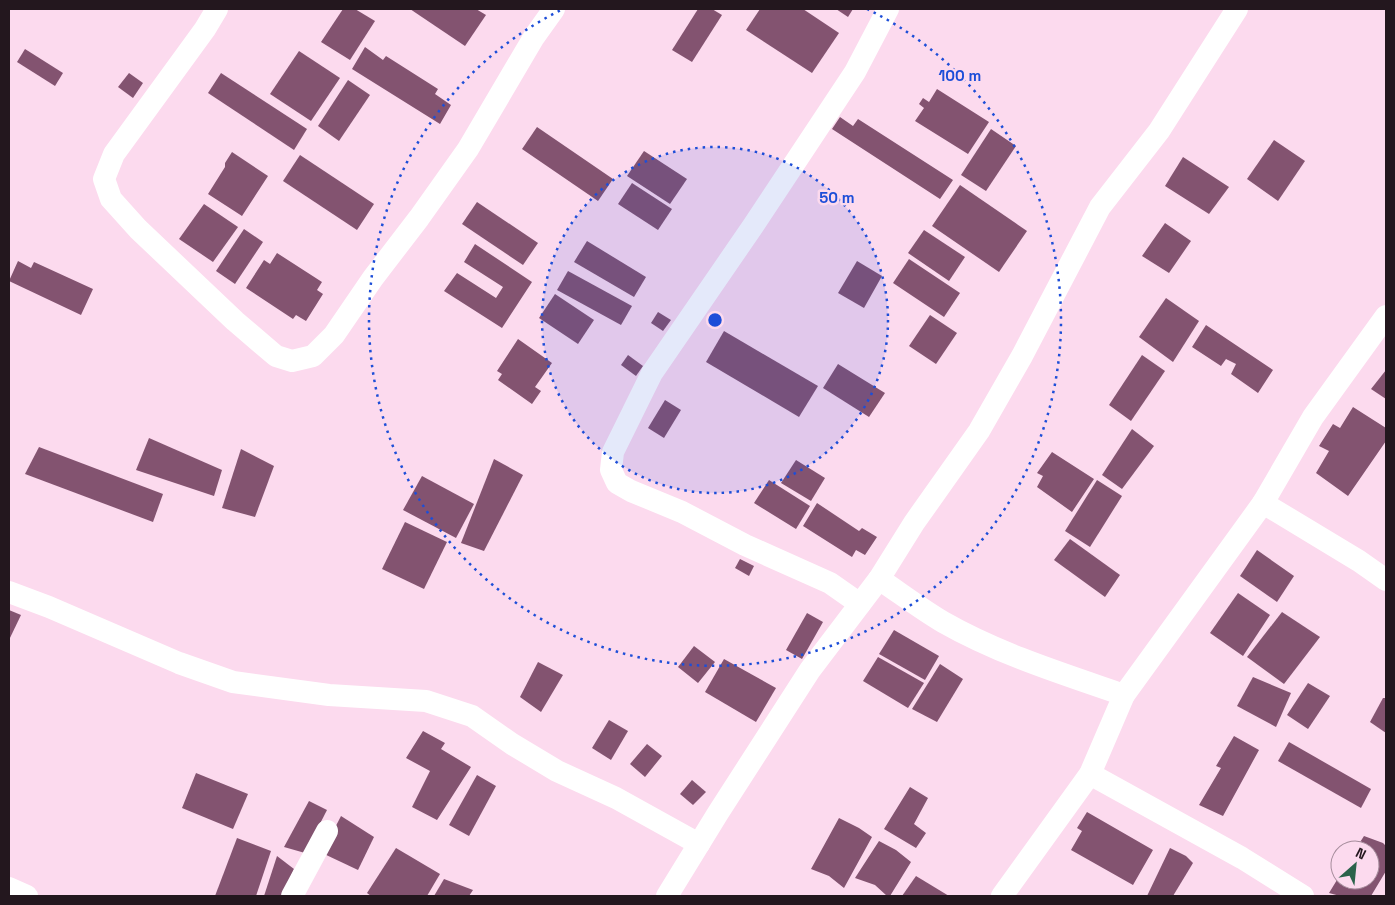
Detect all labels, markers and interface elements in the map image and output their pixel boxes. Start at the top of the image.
text: 100 m [939,66,981,85]
text: 50 m [819,188,855,207]
centre of rings [706,311,724,329]
north arrow [1330,840,1380,890]
text: N [1353,843,1369,864]

